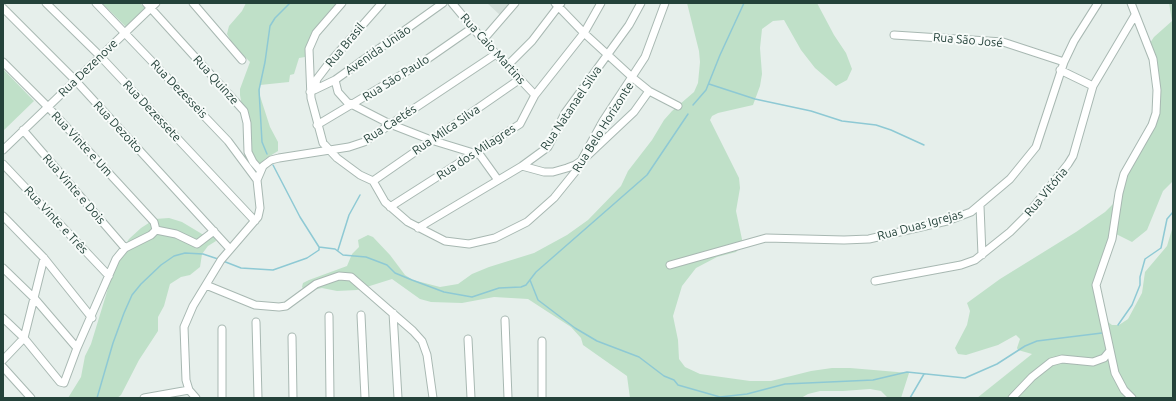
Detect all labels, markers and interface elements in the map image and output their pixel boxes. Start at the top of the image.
street label: Rua Caio Martins [457,11,529,87]
street label: Rua Brasil [323,20,367,70]
street label: Avenida União [342,22,414,78]
street label: Rua São José [932,30,1004,50]
street label: Rua Dezenove [55,36,121,100]
street label: Rua Quinze [190,52,242,108]
street label: Rua São Paulo [360,52,432,104]
street label: Rua Dezesseis [148,57,210,121]
street label: Rua Natanael Silva [537,63,605,153]
street label: Rua Dezessete [120,77,184,145]
street label: Rua Belo Horizonte [569,79,637,175]
street label: Rua Dezoito [90,98,146,156]
street label: Rua Caetés [361,102,419,146]
street label: Rua Milca Silva [409,102,483,158]
street label: Rua Vinte e Um [48,109,116,179]
street label: Rua dos Milagres [434,121,518,183]
street label: Rua Vinte e Dois [40,151,108,227]
street label: Rua Vitória [1021,165,1071,219]
street label: Rua Vinte e Três [21,183,91,257]
street label: Rua Duas Igrejas [876,207,964,243]

